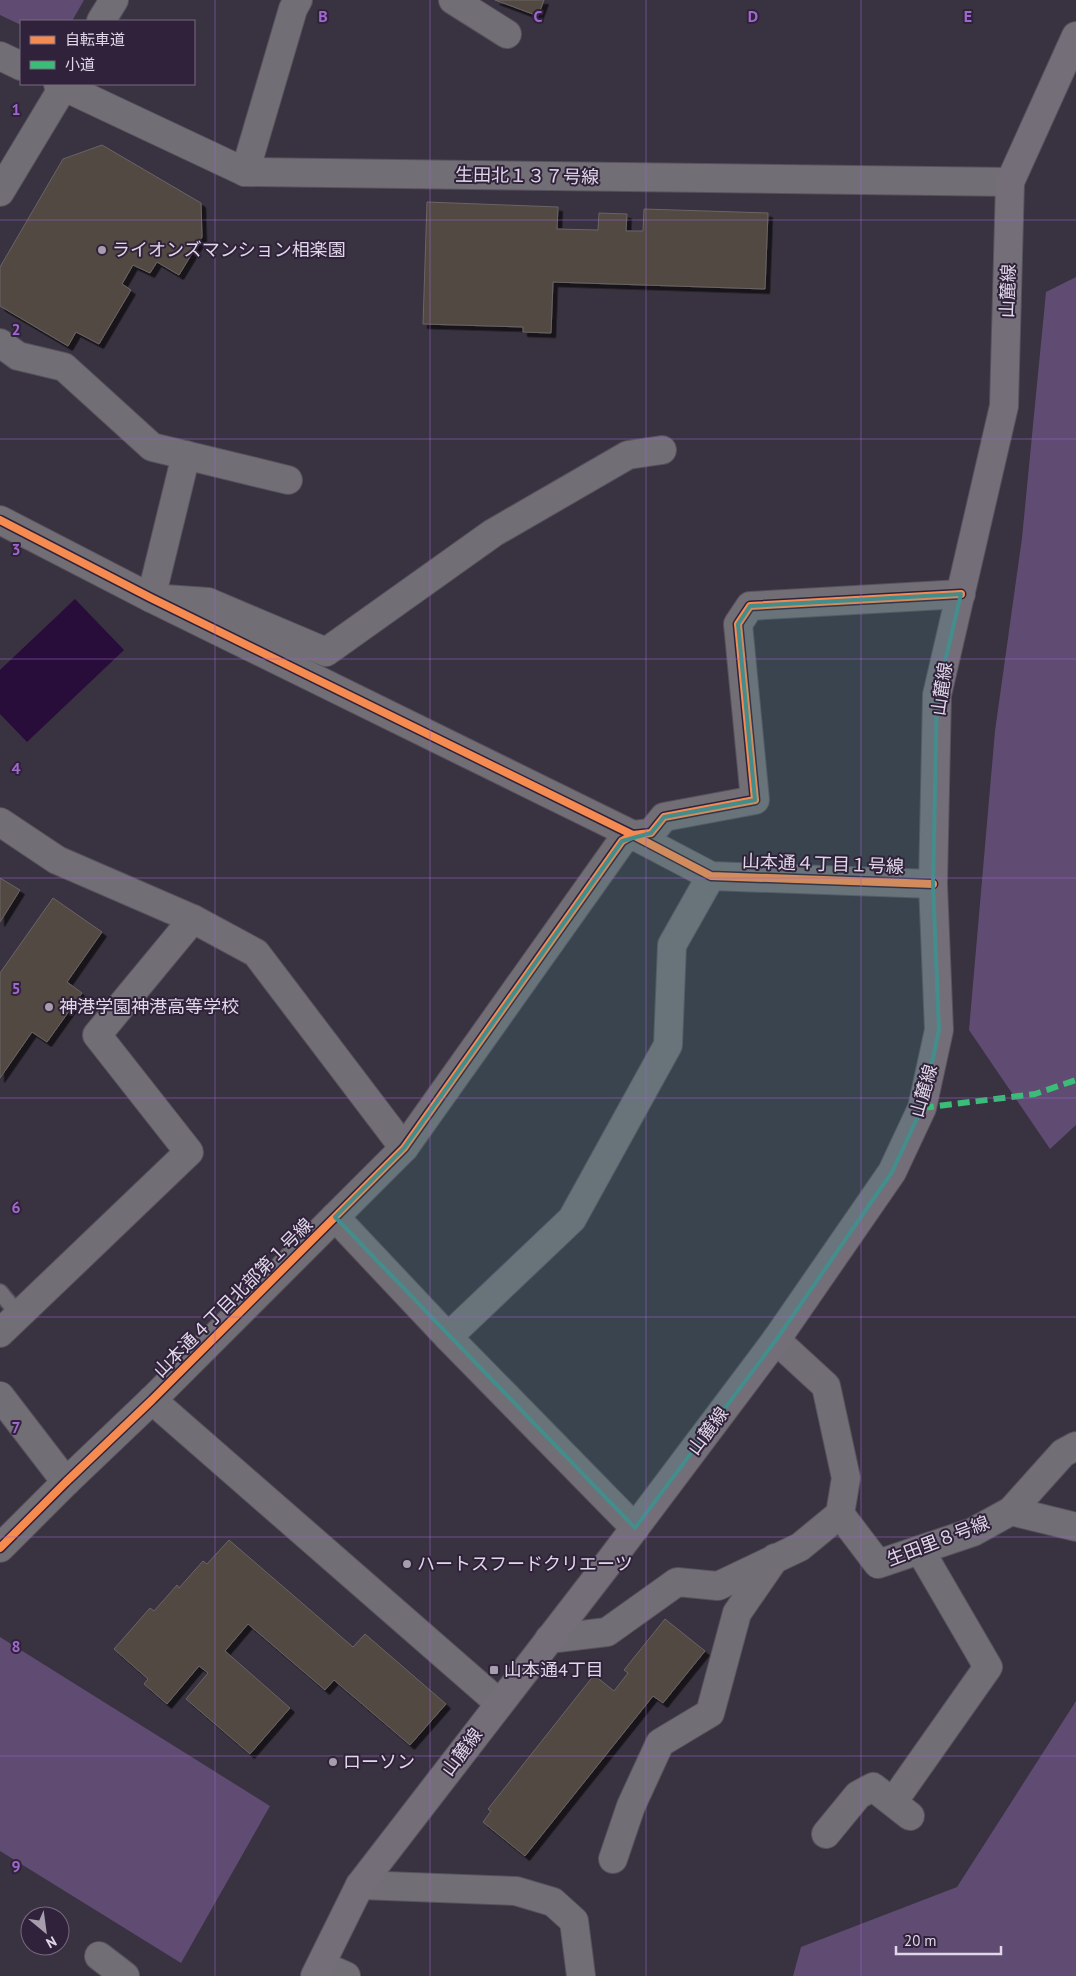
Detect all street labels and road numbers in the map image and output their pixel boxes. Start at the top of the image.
street label: 生田北１３７号線 [455,163,599,188]
street label: 山麓線 [995,264,1020,318]
street label: 山麓線 [926,661,957,717]
street label: 山本通４丁目１号線 [742,849,904,878]
street label: 山麓線 [905,1062,942,1120]
street label: 山本通４丁目北部第１号線 [148,1213,317,1382]
street label: 山麓線 [682,1402,733,1459]
street label: 生田里８号線 [883,1510,992,1571]
street label: 山麓線 [436,1723,487,1780]

